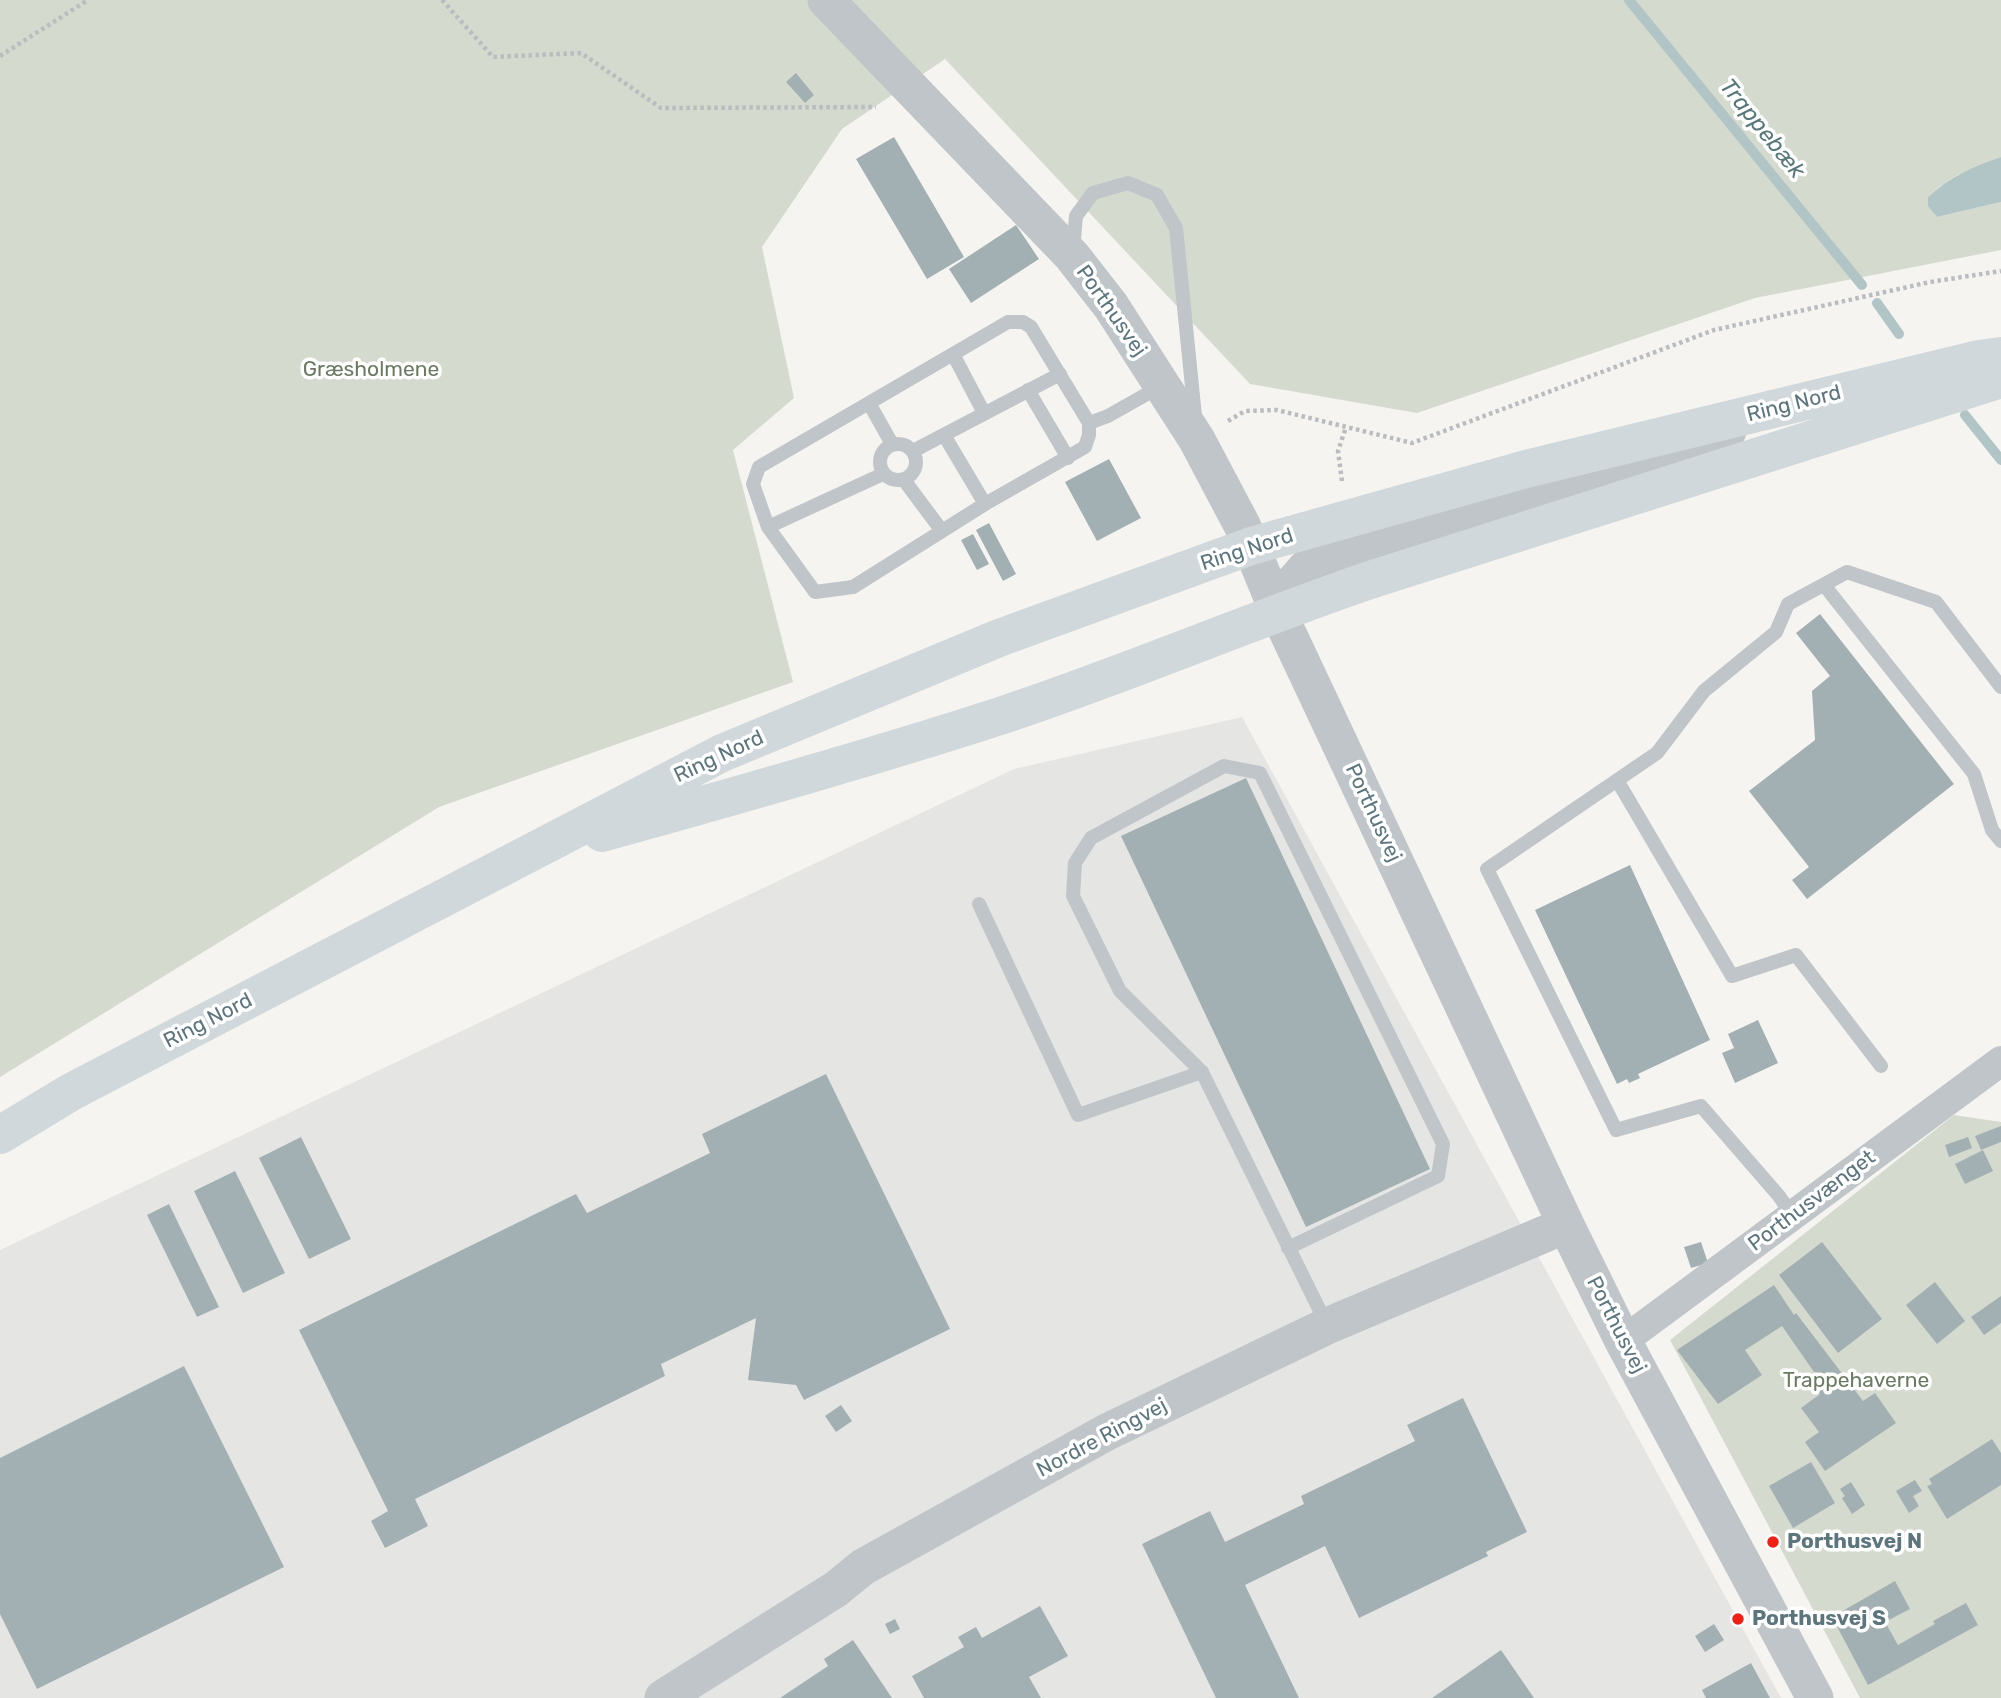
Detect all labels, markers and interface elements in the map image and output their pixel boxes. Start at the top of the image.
water label: Trappebæk [1713,74,1811,184]
street label: Porthusvej [1070,260,1152,362]
park label: Græsholmene [303,357,439,383]
street label: Ring Nord [1744,380,1844,428]
street label: Ring Nord [1197,523,1297,577]
street label: Ring Nord [670,725,768,789]
street label: Porthusvej [1339,760,1407,866]
street label: Ring Nord [159,988,257,1054]
street label: Porthusvænget [1744,1145,1880,1257]
street label: Porthusvej [1581,1272,1651,1378]
park label: Trappehaverne [1783,1368,1929,1394]
street label: Nordre Ringvej [1033,1393,1171,1483]
place label: Porthusvej N [1787,1529,1922,1555]
marker: Porthusvej N [1765,1534,1781,1550]
place label: Porthusvej S [1752,1606,1886,1632]
marker: Porthusvej S [1730,1611,1746,1627]

